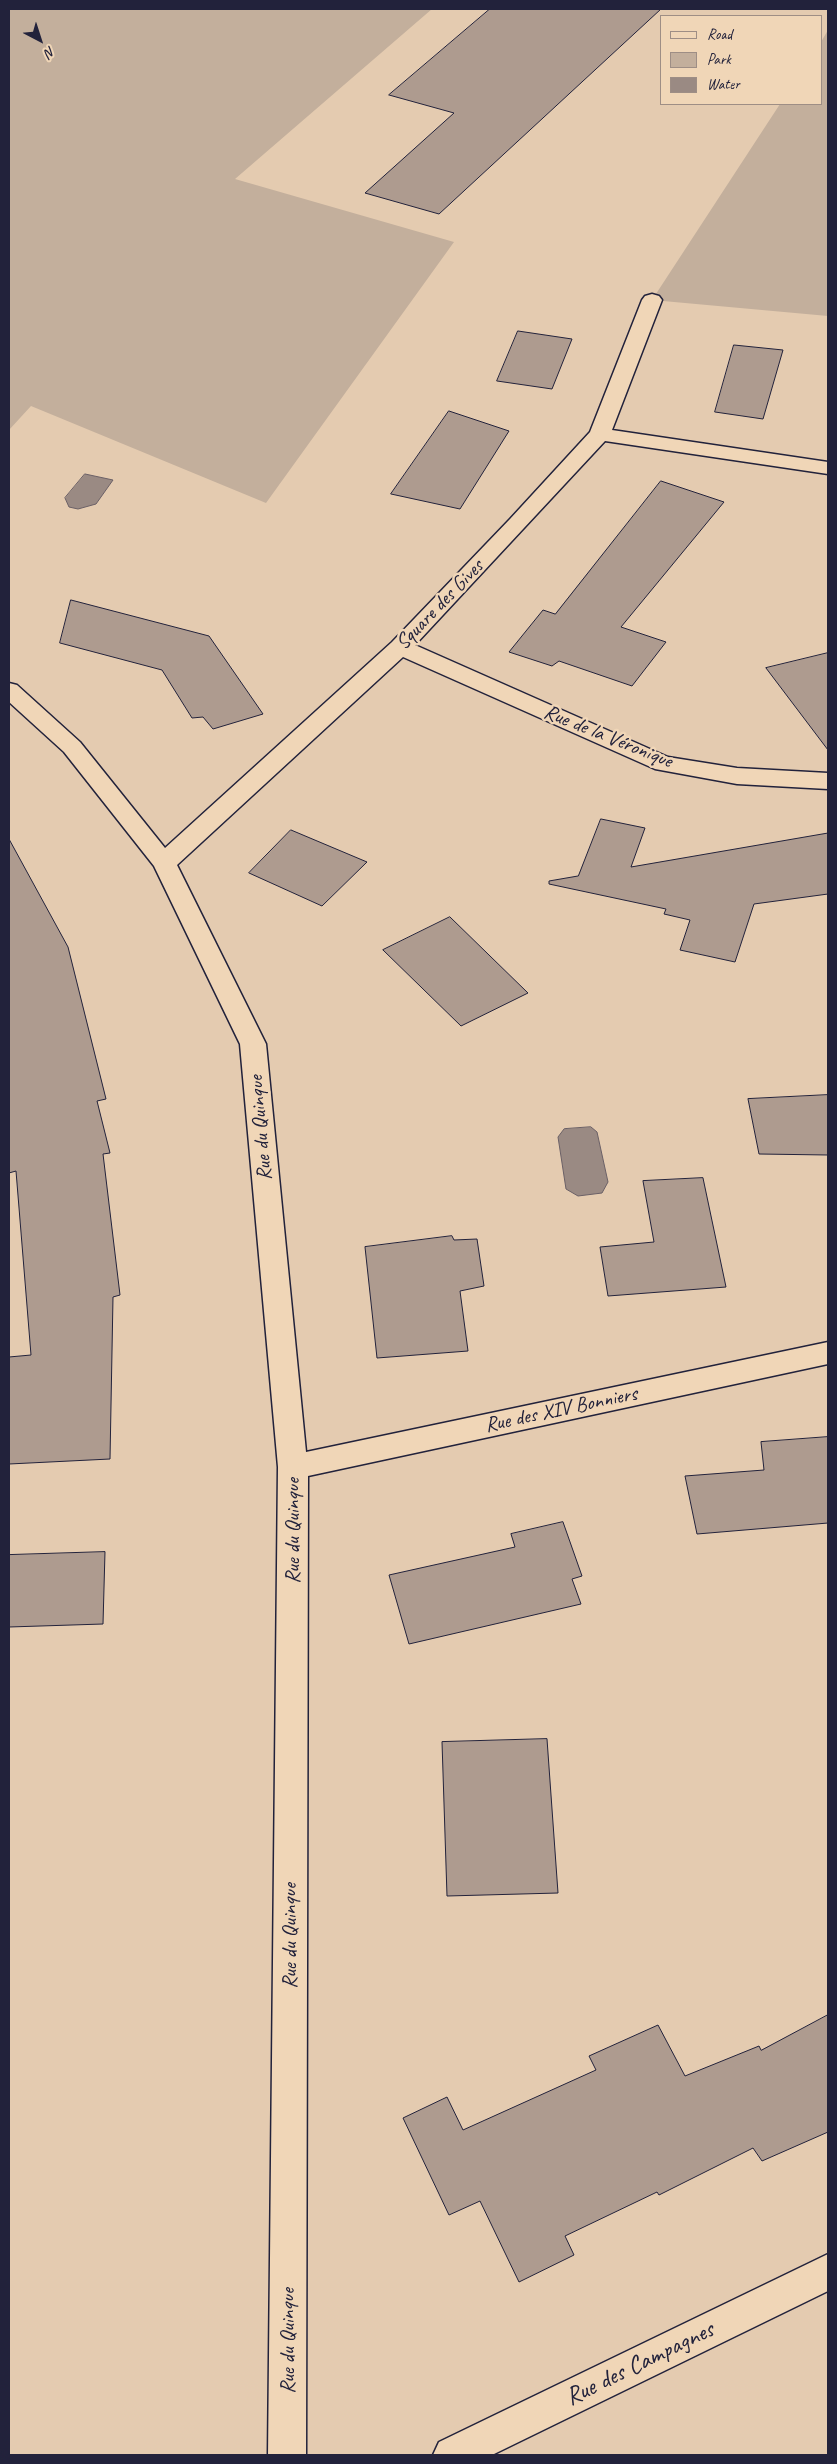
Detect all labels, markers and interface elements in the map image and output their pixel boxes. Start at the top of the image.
north arrow [15,15,65,65]
legend [660,15,822,105]
text: Road [707,25,732,44]
text: N [41,43,59,61]
text: Park [707,50,731,69]
text: Water [707,75,740,94]
street label: Square des Gives [391,555,489,655]
street label: Rue de la Véronique [540,700,676,774]
street label: Rue du Quinque [244,1074,278,1182]
street label: Rue des XIV Bonniers [483,1382,639,1438]
street label: Rue du Quinque [280,1478,306,1584]
street label: Rue du Quinque [277,1883,303,1989]
street label: Rue du Quinque [275,2288,301,2394]
street label: Rue des Campagnes [561,2315,719,2413]

